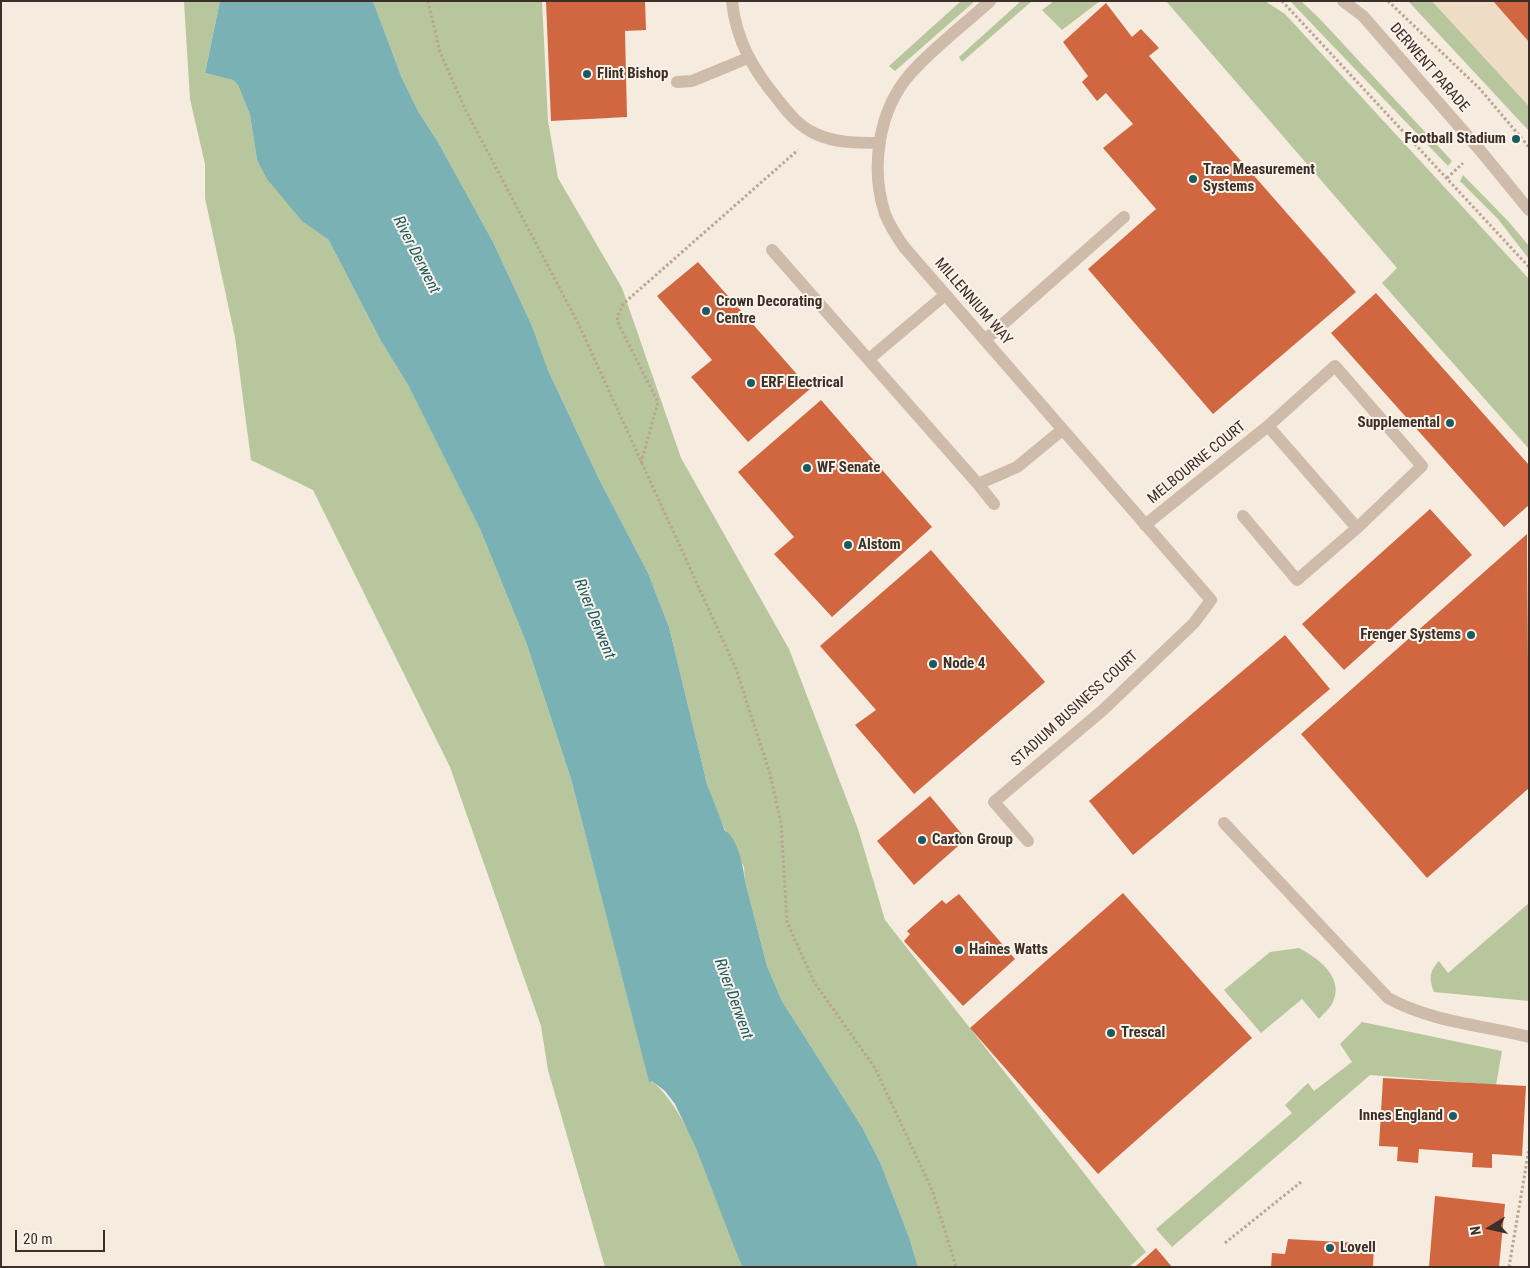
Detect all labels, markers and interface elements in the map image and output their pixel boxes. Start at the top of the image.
street label: DERWENT PARADE [1386,20,1472,116]
place label: Flint Bishop [597,65,668,83]
marker: Flint Bishop [581,68,593,80]
place label: Football Stadium [1405,130,1506,148]
marker: Football Stadium [1510,133,1522,145]
place label: Trac Measurement Systems [1203,161,1315,196]
marker: Trac Measurement Systems [1187,173,1199,185]
water label: River Derwent [388,213,444,297]
street label: MILLENNIUM WAY [930,255,1016,349]
place label: Crown Decorating Centre [716,293,822,328]
marker: Crown Decorating Centre [700,305,712,317]
place label: ERF Electrical [761,374,844,392]
marker: ERF Electrical [745,377,757,389]
place label: Supplemental [1358,414,1440,432]
marker: Supplemental [1444,417,1456,429]
street label: MELBOURNE COURT [1144,418,1250,508]
place label: WF Senate [817,459,880,477]
marker: WF Senate [801,462,813,474]
place label: Alstom [858,536,901,554]
marker: Alstom [842,539,854,551]
water label: River Derwent [569,576,619,662]
place label: Frenger Systems [1360,626,1461,644]
marker: Frenger Systems [1465,629,1477,641]
street label: STADIUM BUSINESS COURT [1008,647,1142,771]
place label: Node 4 [943,655,985,673]
marker: Node 4 [927,658,939,670]
place label: Caxton Group [932,831,1013,849]
marker: Caxton Group [916,834,928,846]
place label: Haines Watts [969,941,1048,959]
marker: Haines Watts [953,944,965,956]
water label: River Derwent [710,956,756,1042]
place label: Trescal [1121,1024,1165,1042]
marker: Trescal [1105,1027,1117,1039]
place label: Innes England [1359,1107,1443,1125]
marker: Innes England [1447,1110,1459,1122]
north arrow [1465,1203,1515,1253]
scale bar [18,1220,108,1252]
text: N [1467,1225,1484,1236]
text: 20 m [23,1230,53,1248]
place label: Lovell [1340,1239,1376,1257]
marker: Lovell [1324,1242,1336,1254]

